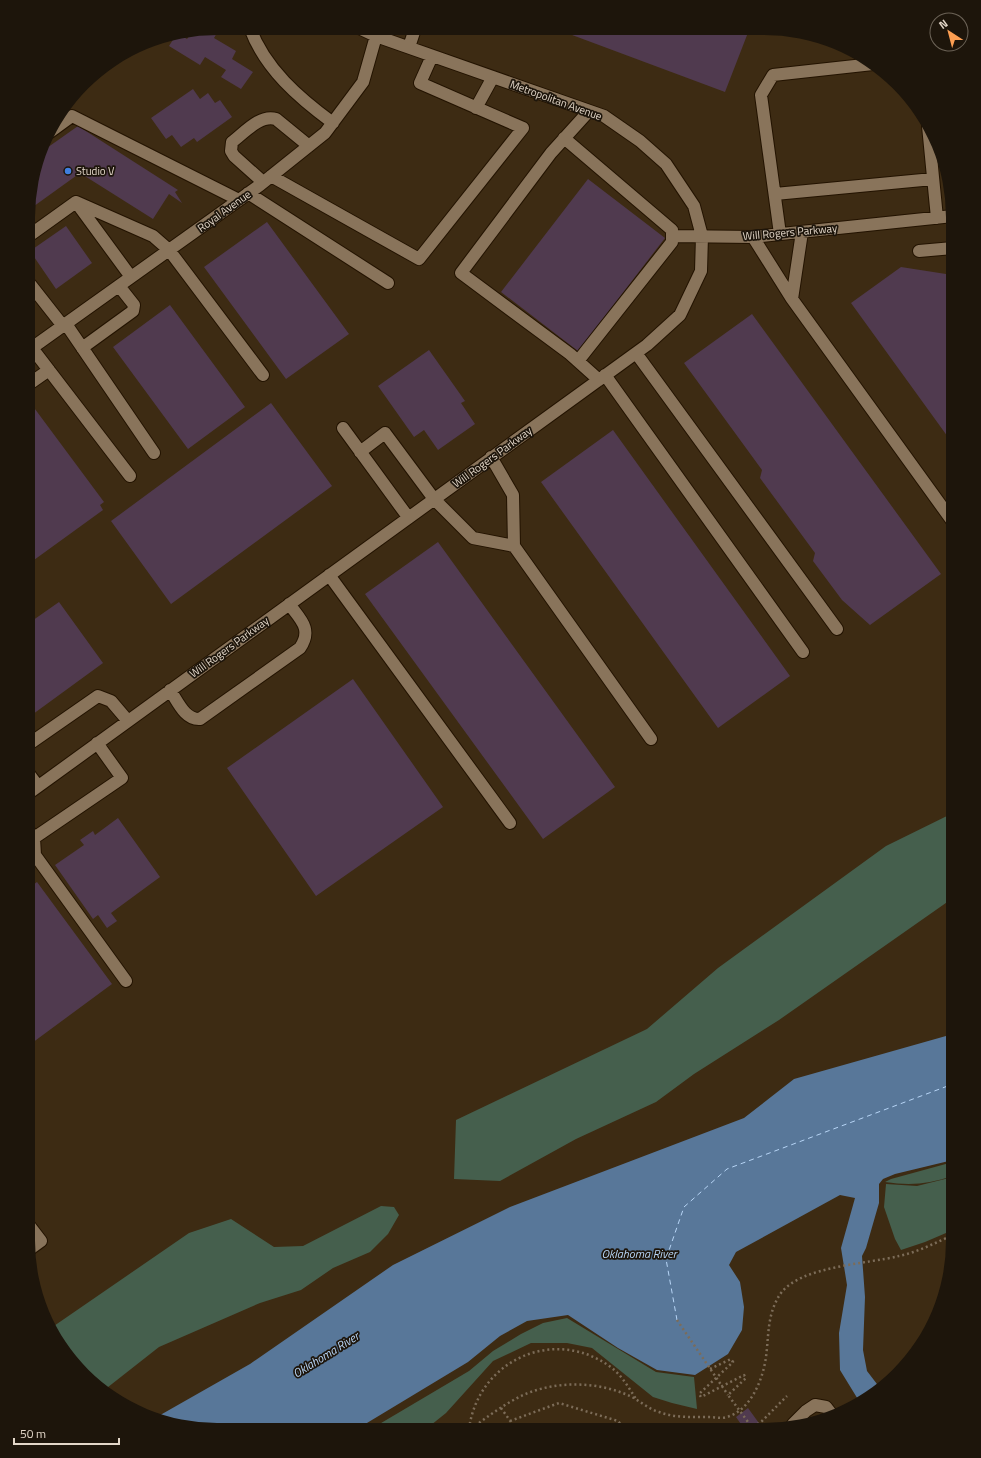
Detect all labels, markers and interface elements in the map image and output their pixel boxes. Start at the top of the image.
north arrow [929,12,969,52]
text: N [935,15,951,33]
street label: Metropolitan Avenue [508,76,605,124]
place label: Studio V [76,163,115,179]
marker: Studio V [63,166,73,176]
street label: Royal Avenue [194,186,254,236]
street label: Will Rogers Parkway [742,220,839,244]
street label: Will Rogers Parkway [449,422,536,491]
street label: Will Rogers Parkway [186,612,273,681]
water label: Oklahoma River [601,1244,679,1263]
water label: Oklahoma River [289,1325,365,1383]
scale bar [14,1420,119,1446]
text: 50 m [20,1424,46,1443]

